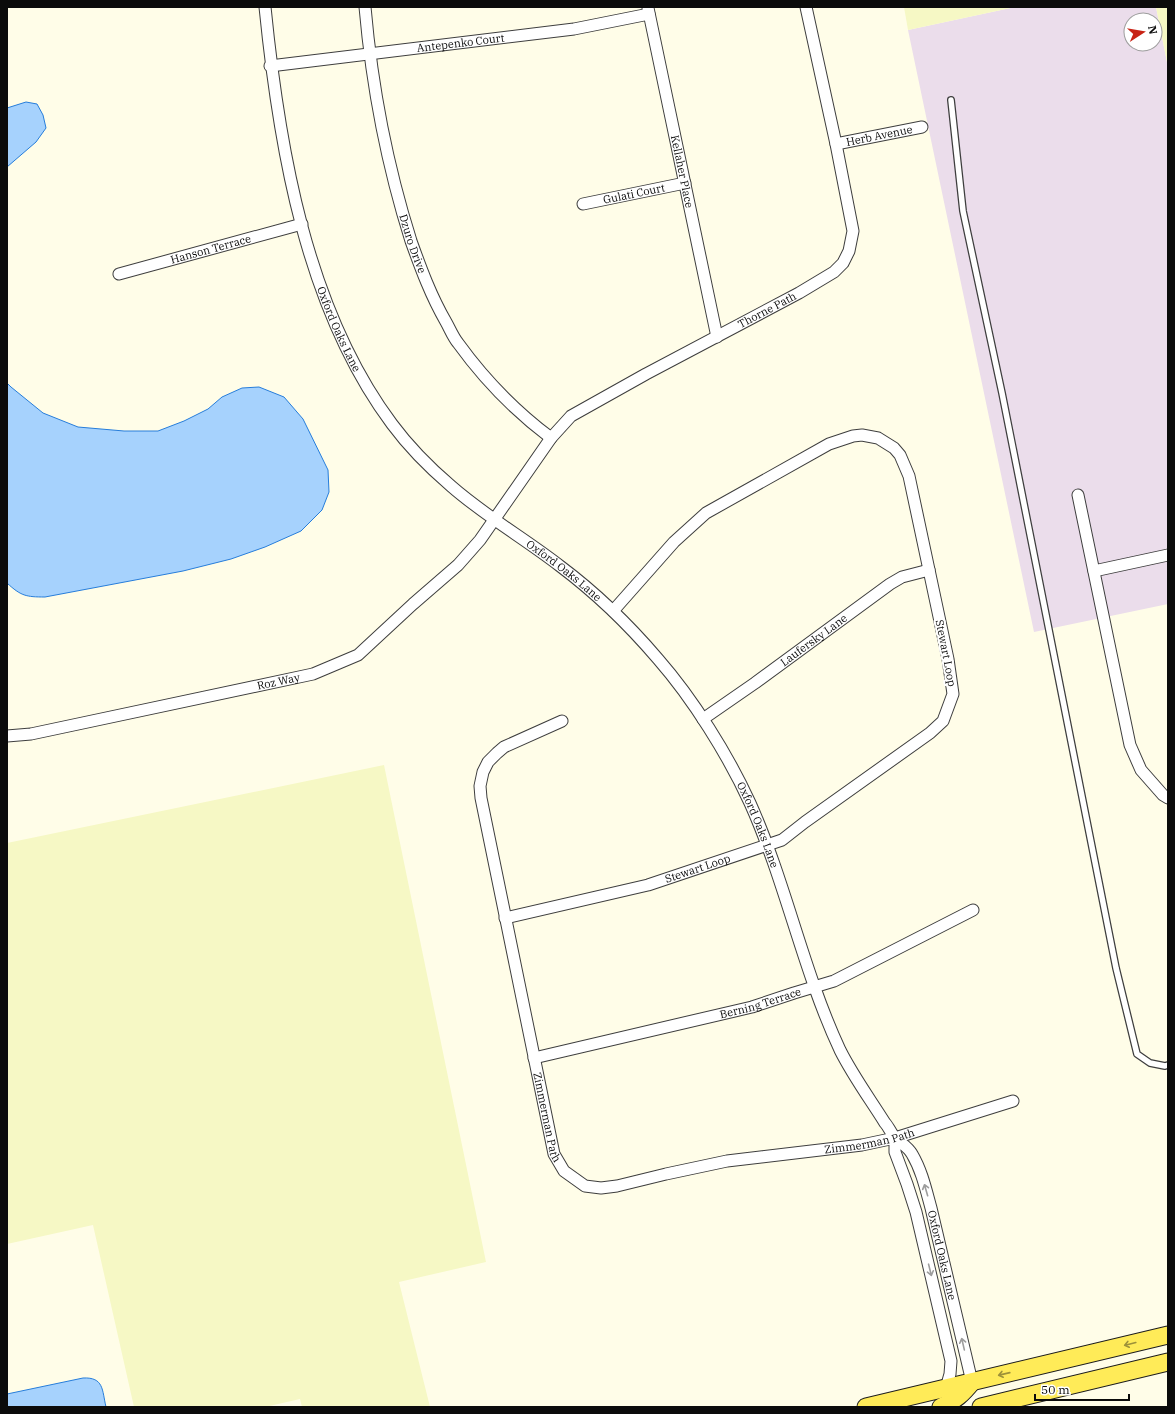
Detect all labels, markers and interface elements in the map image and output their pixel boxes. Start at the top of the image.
north arrow [1123,12,1163,52]
text: N [1145,24,1161,36]
street label: Antepenko Court [416,31,505,55]
street label: Herb Avenue [845,122,914,149]
street label: Kellaher Place [668,134,697,209]
street label: Gulati Court [602,180,666,207]
street label: Dzuro Drive [396,212,429,275]
street label: Hanson Terrace [169,231,252,267]
street label: Oxford Oaks Lane [314,285,364,374]
street label: Thorne Path [735,289,799,331]
street label: Oxford Oaks Lane [524,537,605,604]
street label: Laufersky Lane [777,611,850,669]
street label: Stewart Loop [933,618,959,688]
street label: Roz Way [256,670,301,693]
street label: Oxford Oaks Lane [734,779,782,870]
street label: Stewart Loop [663,851,732,886]
street label: Berning Terrace [718,984,803,1021]
street label: Zimmerman Path [530,1071,564,1165]
street label: Zimmerman Path [824,1125,916,1156]
one-way arrow [922,1184,929,1197]
street label: Oxford Oaks Lane [925,1209,959,1302]
one-way arrow [927,1263,934,1276]
one-way arrow [959,1338,967,1351]
one-way arrow [1124,1341,1137,1349]
one-way arrow [998,1371,1011,1379]
scale bar [1035,1376,1129,1402]
text: 50 m [1041,1382,1070,1397]

